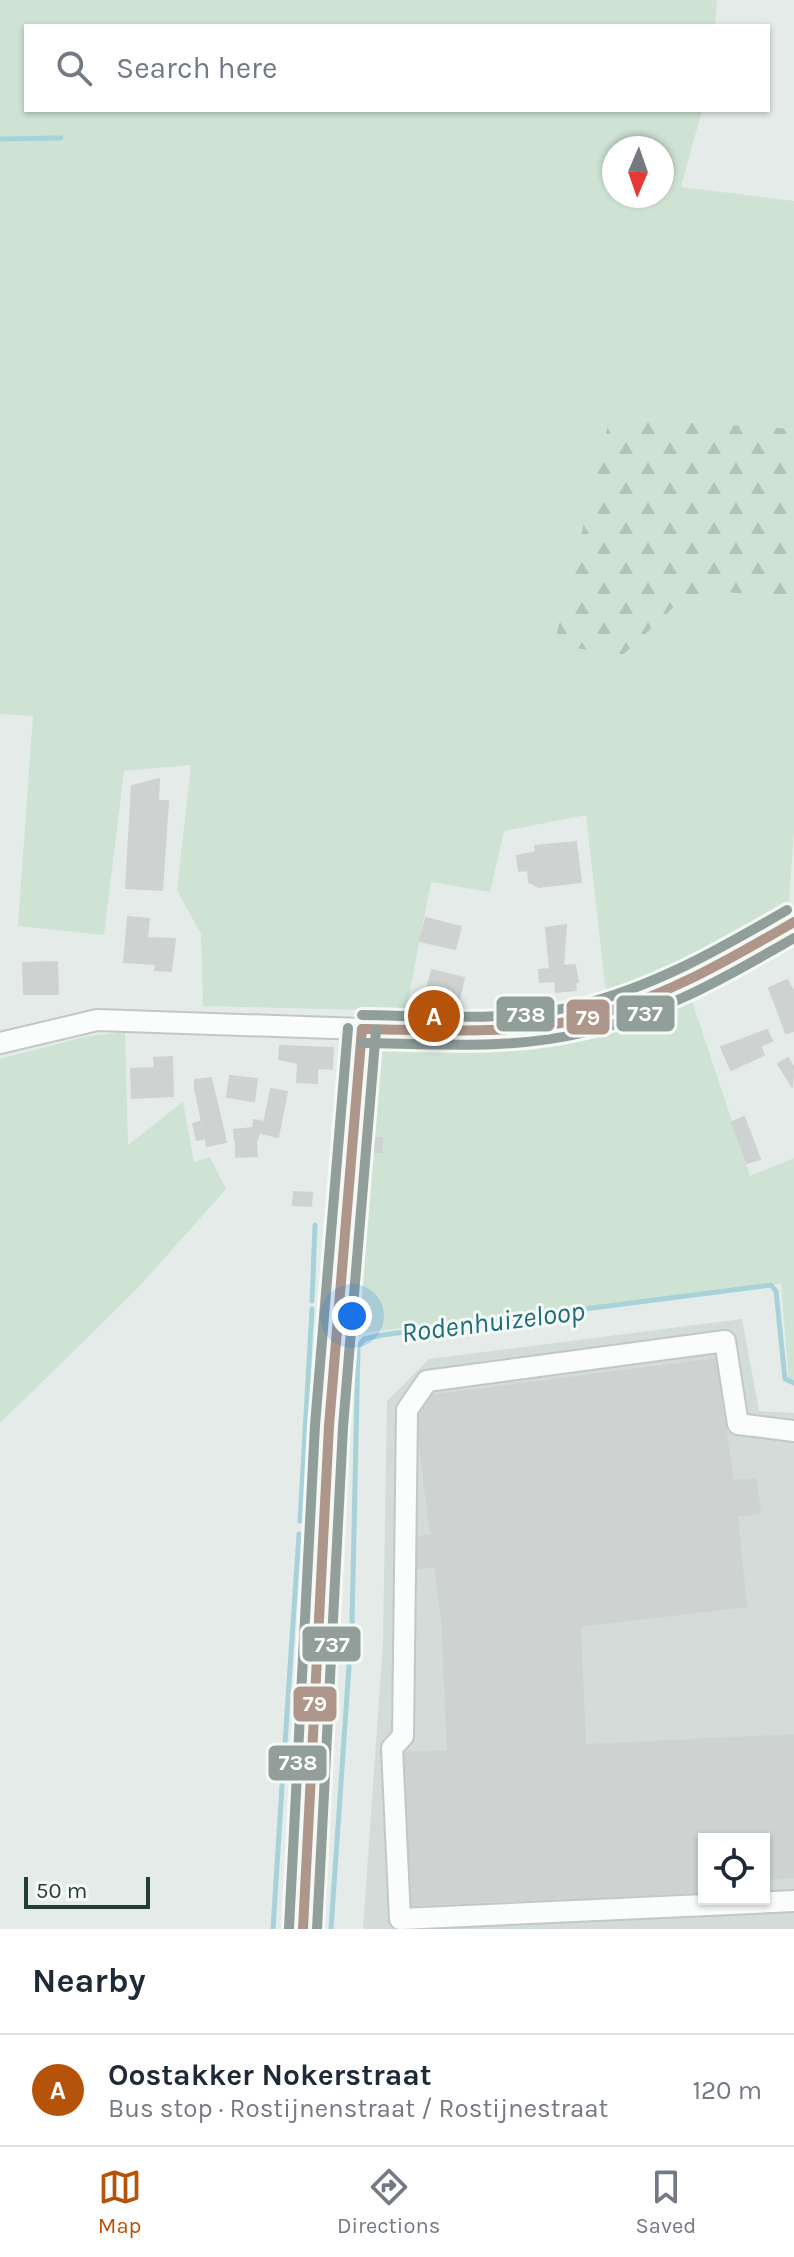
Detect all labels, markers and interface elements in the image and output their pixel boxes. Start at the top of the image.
search box [24,24,770,112]
icon: search [52,46,96,90]
text: Search here [116,50,277,86]
north arrow [602,136,674,208]
pin: A [408,986,460,1046]
line badge: 737 [615,994,676,1033]
line badge: 738 [495,995,556,1033]
line badge: 79 [565,998,611,1036]
text: 737 [627,1001,663,1027]
text: 738 [507,1002,545,1028]
text: 79 [576,1005,600,1031]
water label: Rodenhuizeloop [399,1294,587,1349]
your location [332,1296,372,1336]
line badge: 737 [301,1625,362,1663]
text: 737 [314,1632,350,1658]
line badge: 79 [292,1685,338,1723]
text: 79 [303,1691,327,1717]
line badge: 738 [267,1744,328,1782]
text: 738 [279,1750,317,1776]
map controls [698,1833,770,1905]
button: locate [698,1833,770,1905]
scale bar [24,1873,150,1909]
text: 50 m [36,1878,87,1904]
text: Nearby [32,1961,146,2001]
text: Oostakker Nokerstraat [108,2057,432,2093]
text: A [50,2075,66,2106]
text: 120 m [692,2075,762,2106]
text: Bus stop · Rostijnenstraat / Rostijnestraat [108,2093,608,2124]
tab: Map [98,2165,142,2239]
tab: Directions [337,2165,440,2239]
tab: Saved [636,2165,696,2239]

